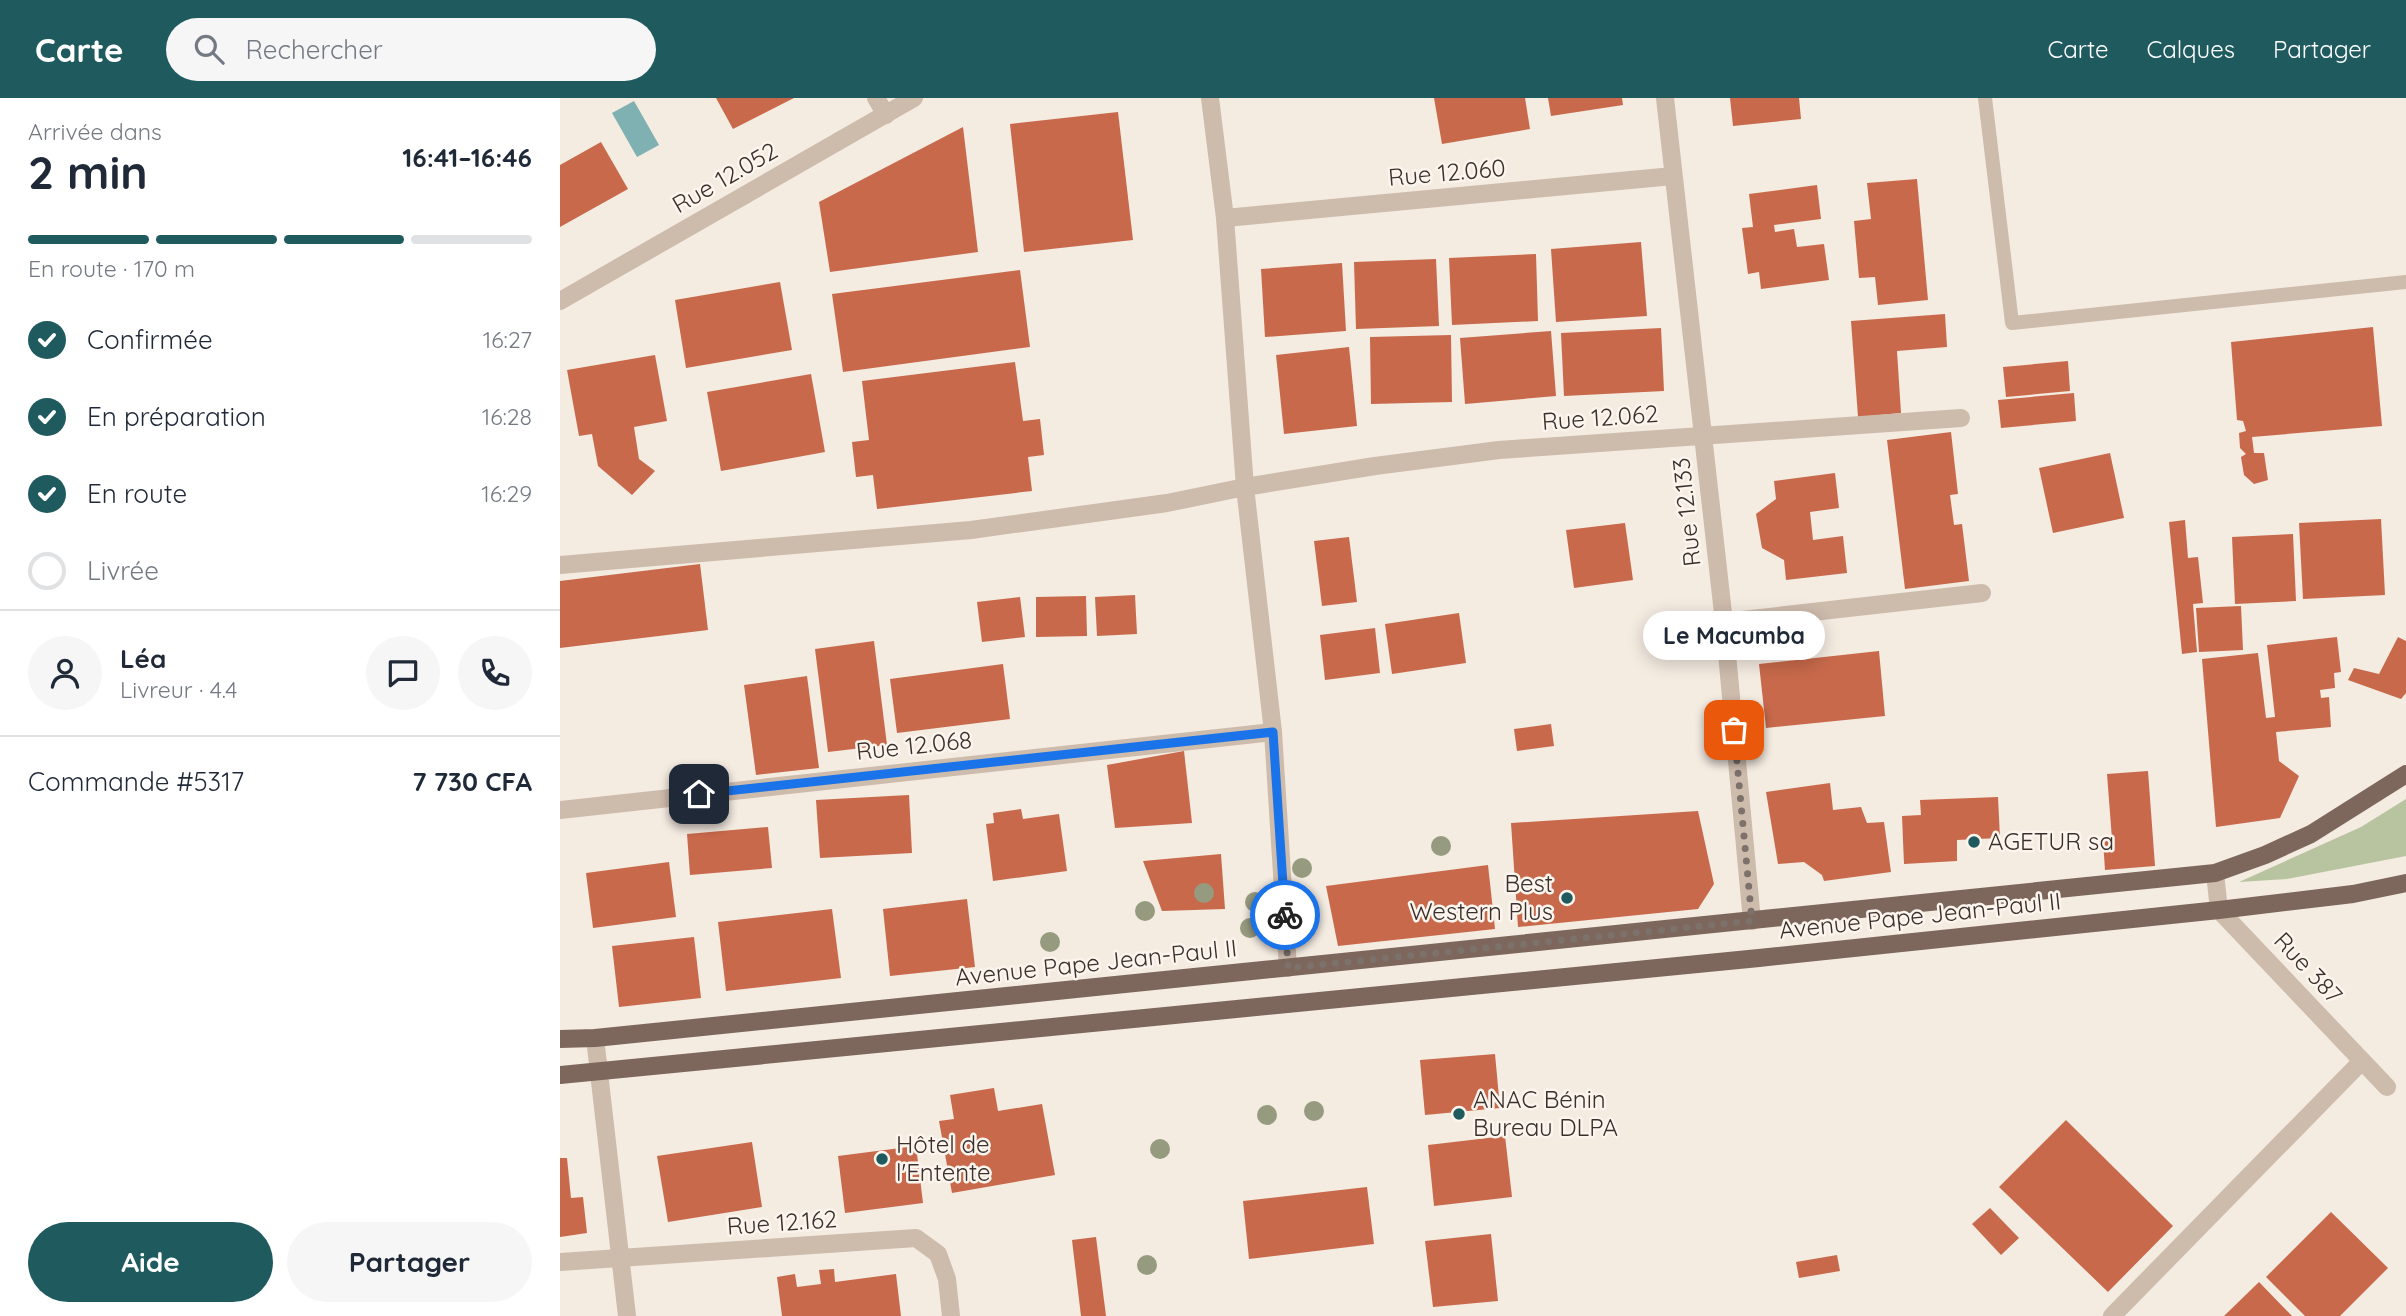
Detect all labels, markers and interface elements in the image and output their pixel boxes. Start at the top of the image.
search box [166,18,656,81]
text: Carte [35,29,124,70]
icon: search [190,30,228,68]
text: Rechercher [246,33,383,66]
text: Carte [2047,34,2109,64]
text: Calques [2147,34,2235,64]
text: Partager [2273,34,2371,64]
text: Arrivée dans [28,117,162,146]
street label: Rue 12.052 [666,135,783,219]
text: 16:41–16:46 [402,141,532,174]
text: 2 min [28,143,148,201]
street label: Rue 12.060 [1387,152,1507,192]
text: En route · 170 m [28,254,195,283]
icon: check [28,321,66,359]
text: Confirmée [87,323,213,356]
text: 16:27 [483,325,532,354]
icon: check [28,398,66,436]
street label: Rue 12.062 [1541,398,1659,436]
text: En préparation [87,400,266,433]
text: 16:28 [482,402,532,431]
street label: Rue 12.133 [1665,456,1707,568]
icon: check [28,475,66,513]
text: En route [87,477,187,510]
text: 16:29 [481,479,532,508]
text: Livrée [87,554,159,587]
callout: Le Macumba [1643,611,1825,660]
text: Le Macumba [1663,621,1805,650]
button: person [28,636,102,710]
button: chat [366,636,440,710]
button: phone [458,636,532,710]
text: Léa [120,642,166,675]
text: Livreur · 4.4 [120,675,237,704]
pin [1704,700,1764,760]
icon: bag [1715,711,1753,749]
street label: Rue 12.068 [855,724,973,766]
pin [669,764,729,824]
text: Commande #5317 [28,765,244,798]
text: 7 730 CFA [412,765,532,798]
icon: home [680,775,718,813]
place label: AGETUR sa [1988,826,2114,856]
marker: AGETUR sa [1966,834,1982,850]
place label: Best Western Plus [1410,868,1553,926]
courier [1250,880,1320,950]
street label: Avenue Pape Jean-Paul II [1777,885,2062,945]
marker: Best Western Plus [1559,890,1575,906]
icon: bike [1266,896,1304,934]
street label: Rue 387 [2268,925,2349,1009]
street label: Avenue Pape Jean-Paul II [953,932,1238,992]
place label: ANAC Bénin Bureau DLPA [1473,1084,1618,1142]
marker: ANAC Bénin Bureau DLPA [1451,1106,1467,1122]
place label: Hôtel de l'Entente [896,1129,991,1187]
marker: Hôtel de l'Entente [874,1151,890,1167]
street label: Rue 12.162 [726,1203,838,1241]
button: Aide [28,1222,273,1302]
button: Partager [287,1222,532,1302]

